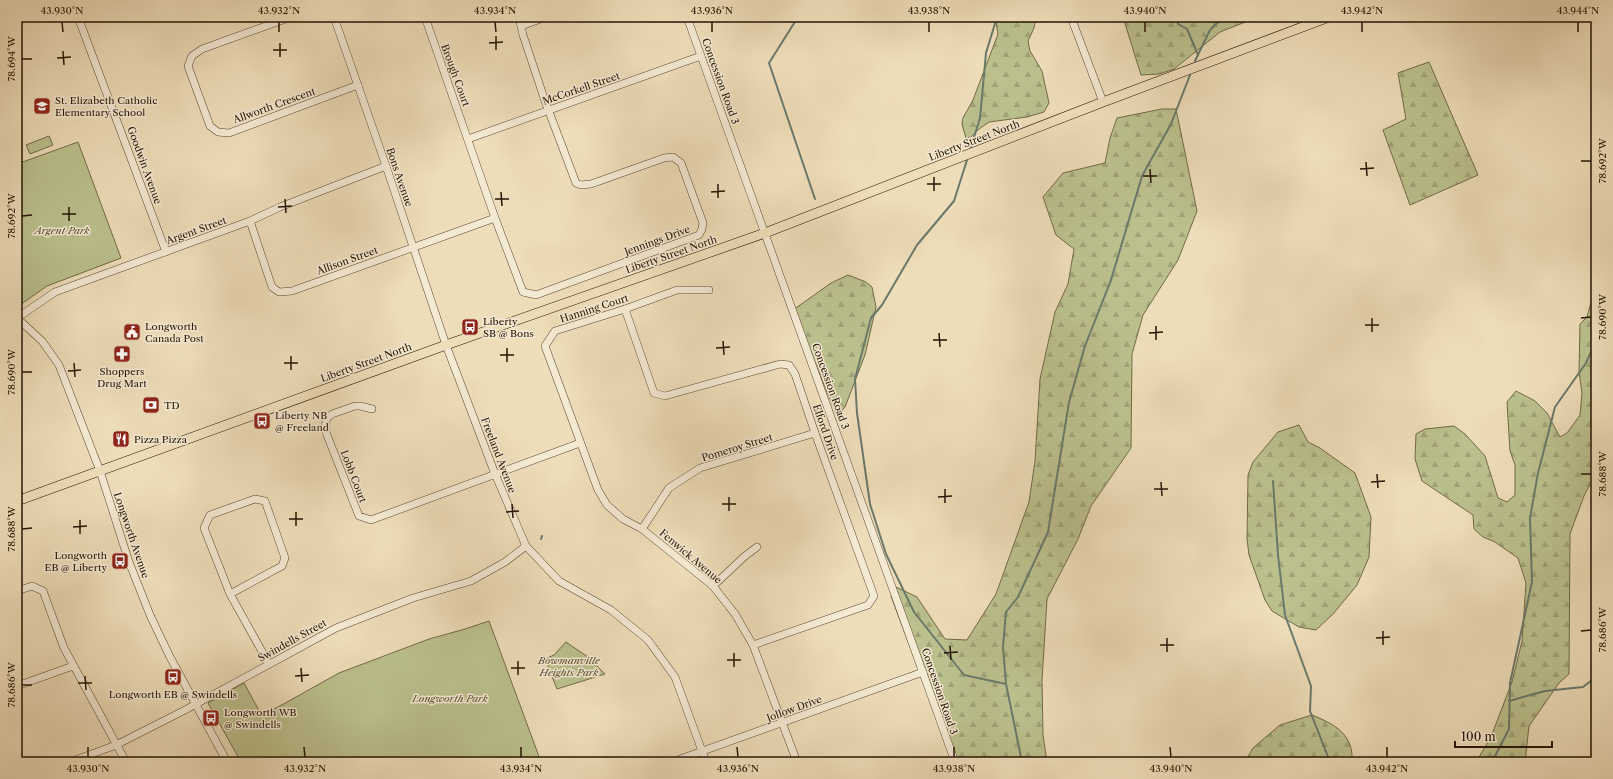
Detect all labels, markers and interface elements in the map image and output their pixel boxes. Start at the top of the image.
text: 43.930°N [41,4,83,17]
text: 43.932°N [258,4,300,17]
text: 43.934°N [474,4,516,17]
text: 43.936°N [691,4,733,17]
text: 43.938°N [908,4,950,17]
text: 43.940°N [1123,4,1167,17]
text: 43.942°N [1341,4,1383,17]
text: 43.944°N [1557,4,1599,17]
text: 78.694°W [5,35,18,82]
street label: Concession Road 3 [699,36,742,126]
street label: Brough Court [438,42,473,108]
street label: McCorkell Street [541,69,622,108]
street label: Allworth Crescent [230,84,317,127]
place label: St. Elizabeth Catholic Elementary School [55,94,157,119]
school or university icon: St. Elizabeth Catholic Elementary School [32,96,52,116]
street label: Liberty Street North [927,117,1022,164]
street label: Goodwin Avenue [124,125,165,206]
text: 78.692°W [1596,137,1609,184]
street label: Bons Avenue [383,146,416,209]
text: 78.692°W [5,192,18,239]
street label: Argent Street [163,213,229,248]
street label: Jennings Drive [621,222,692,259]
park label: Argent Park [33,224,90,237]
street label: Liberty Street North [624,232,719,276]
street label: Allison Street [314,243,380,278]
street label: Hanning Court [558,291,630,326]
text: 78.690°W [1596,293,1609,340]
place label: Liberty SB @ Bons [483,315,534,340]
bus stop icon: Liberty SB @ Bons [460,317,480,337]
place label: Longworth Canada Post [145,320,204,345]
public building icon: Longworth Canada Post [122,322,142,342]
street label: Liberty Street North [319,340,414,385]
street label: Concession Road 3 [809,341,852,431]
pharmacy icon: Shoppers Drug Mart [112,344,132,364]
text: 78.690°W [5,348,18,395]
place label: Shoppers Drug Mart [97,365,147,390]
bank icon: TD [141,395,161,415]
place label: TD [164,399,180,412]
street label: Elford Drive [810,402,841,462]
place label: Liberty NB @ Freeland [275,409,329,434]
bus stop icon: Liberty NB @ Freeland [252,411,272,431]
street label: Freeland Avenue [478,415,519,495]
restaurant icon: Pizza Pizza [111,429,131,449]
street label: Pomeroy Street [700,430,775,464]
place label: Pizza Pizza [134,433,188,446]
street label: Lobb Court [338,448,370,505]
text: 78.688°W [1596,450,1609,497]
street label: Longworth Avenue [111,490,152,580]
text: 78.688°W [5,505,18,552]
street label: Fenwick Avenue [657,526,725,587]
place label: Longworth EB @ Liberty [45,549,108,574]
bus stop icon: Longworth EB @ Liberty [110,551,130,571]
text: 78.686°W [1596,606,1609,653]
street label: Swindells Street [256,616,329,665]
street label: Concession Road 3 [919,646,960,736]
park label: Bowmanville Heights Park [537,654,601,679]
text: 78.686°W [5,661,18,708]
bus stop icon: Longworth EB @ Swindells [163,667,183,687]
place label: Longworth EB @ Swindells [109,688,237,701]
park label: Longworth Park [411,692,488,705]
street label: Jollow Drive [763,692,824,725]
place label: Longworth WB @ Swindells [224,706,297,731]
bus stop icon: Longworth WB @ Swindells [201,708,221,728]
scale bar [1455,723,1552,749]
text: 100 m [1461,729,1496,744]
text: 43.930°N [67,762,109,775]
text: 43.932°N [284,762,326,775]
text: 43.934°N [500,762,542,775]
text: 43.936°N [717,762,759,775]
text: 43.938°N [933,762,975,775]
text: 43.940°N [1149,762,1193,775]
text: 43.942°N [1366,762,1408,775]

